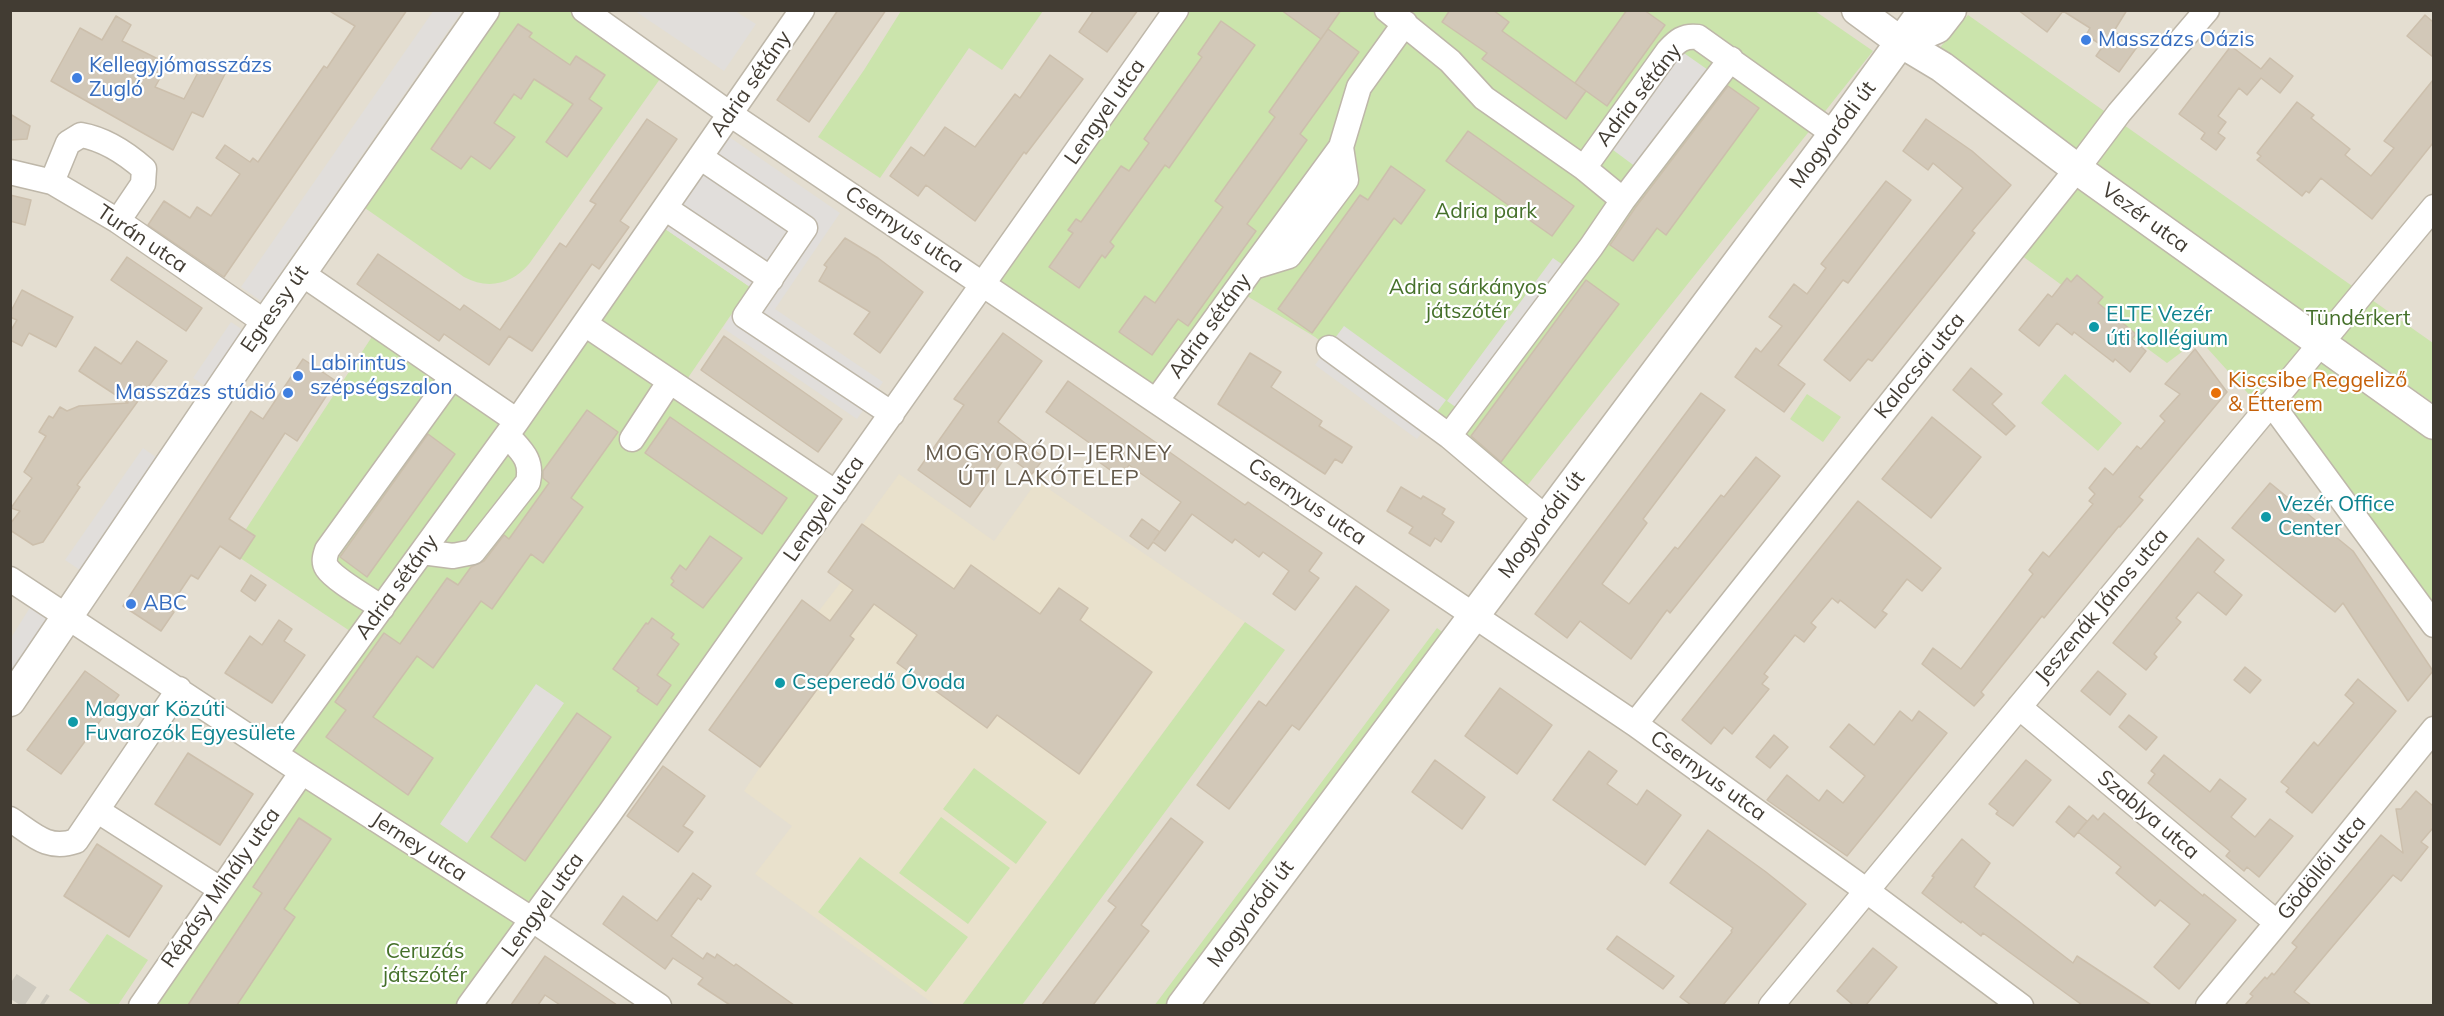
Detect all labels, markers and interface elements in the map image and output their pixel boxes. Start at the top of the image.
street label: Adria sétány [705,26,797,142]
place label: Masszázs Oázis [2098,27,2255,53]
marker: Masszázs Oázis [2079,33,2093,47]
street label: Adria sétány [1591,38,1687,152]
place label: Kellegyjómasszázs Zugló [89,53,272,103]
street label: Lengyel utca [1059,54,1151,170]
marker: Kellegyjómasszázs Zugló [70,71,84,85]
street label: Mogyoródi út [1785,76,1881,194]
street label: Vezér utca [2096,178,2194,258]
street label: Csernyus utca [840,181,968,279]
park label: Adria park [1435,199,1537,225]
street label: Turán utca [92,200,192,278]
street label: Egressy út [236,261,314,357]
street label: Adria sétány [1163,269,1257,383]
park label: Adria sárkányos játszótér [1389,275,1547,325]
place label: ELTE Vezér úti kollégium [2106,302,2228,352]
park label: Tündérkert [2306,306,2410,332]
street label: Kalocsai utca [1870,308,1970,424]
marker: ELTE Vezér úti kollégium [2087,320,2101,334]
place label: Labirintus szépségszalon [310,351,453,401]
place label: Kiscsibe Reggeliző & Étterem [2228,368,2407,418]
marker: Labirintus szépségszalon [291,369,305,383]
place label: Masszázs stúdió [115,380,276,406]
marker: Masszázs stúdió [281,386,295,400]
marker: Kiscsibe Reggeliző & Étterem [2209,386,2223,400]
district label: MOGYORÓDI–JERNEY ÚTI LAKÓTELEP [925,440,1173,492]
street label: Lengyel utca [778,451,870,567]
street label: Csernyus utca [1243,453,1371,551]
street label: Mogyoródi út [1494,466,1590,584]
place label: Vezér Office Center [2278,492,2395,542]
marker: Vezér Office Center [2259,510,2273,524]
street label: Jeszenák János utca [2030,524,2174,688]
street label: Adria sétány [350,530,444,644]
place label: ABC [143,591,187,617]
marker: ABC [124,597,138,611]
place label: Cseperedő Óvoda [792,670,965,696]
marker: Cseperedő Óvoda [773,676,787,690]
place label: Magyar Közúti Fuvarozók Egyesülete [85,697,296,747]
marker: Magyar Közúti Fuvarozók Egyesülete [66,715,80,729]
street label: Csernyus utca [1645,725,1771,827]
street label: Szablya utca [2092,765,2204,865]
street label: Répásy Mihály utca [156,803,286,973]
street label: Jerney utca [367,807,471,887]
street label: Gödöllői utca [2272,811,2372,925]
street label: Lengyel utca [497,848,589,962]
street label: Mogyoródi út [1203,855,1299,973]
park label: Ceruzás játszótér [383,939,467,989]

